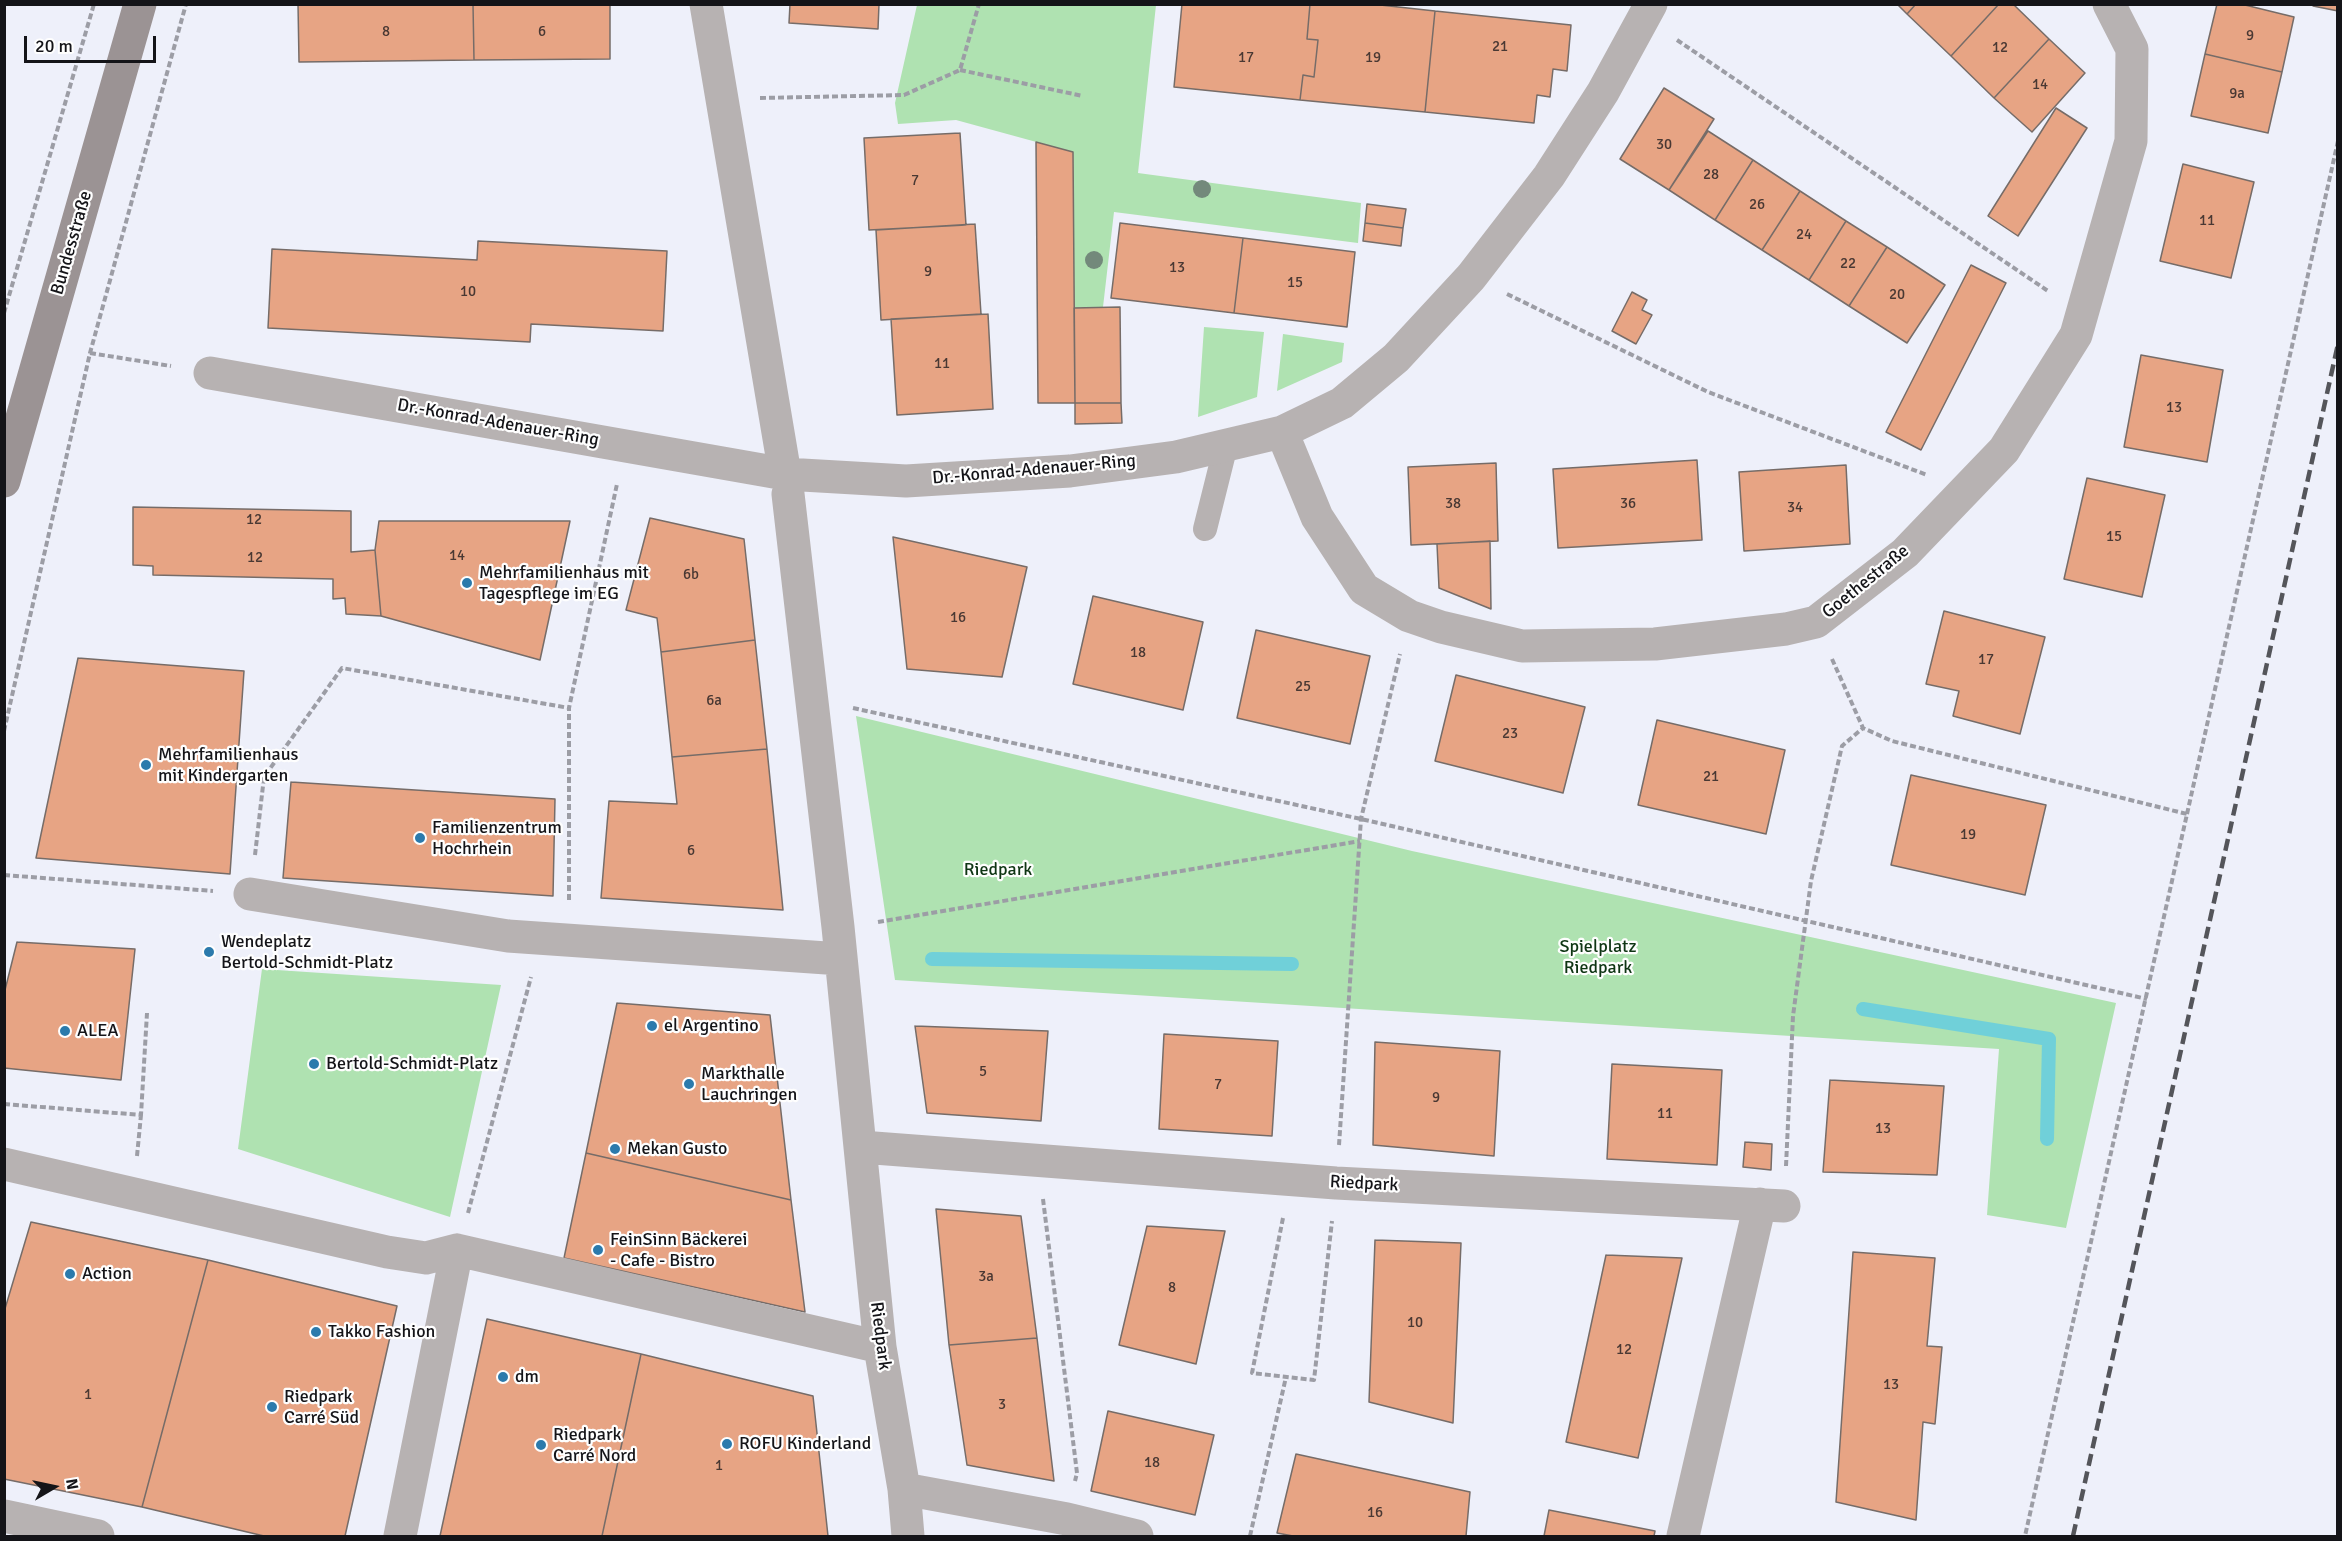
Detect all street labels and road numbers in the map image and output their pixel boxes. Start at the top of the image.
street label: Bundesstraße [47,189,97,297]
street label: Dr.-Konrad-Adenauer-Ring [396,395,600,451]
street label: Dr.-Konrad-Adenauer-Ring [931,450,1137,490]
street label: Goethestraße [1818,541,1914,623]
street label: Riedpark [1329,1171,1399,1197]
street label: Riedpark [865,1301,895,1371]

